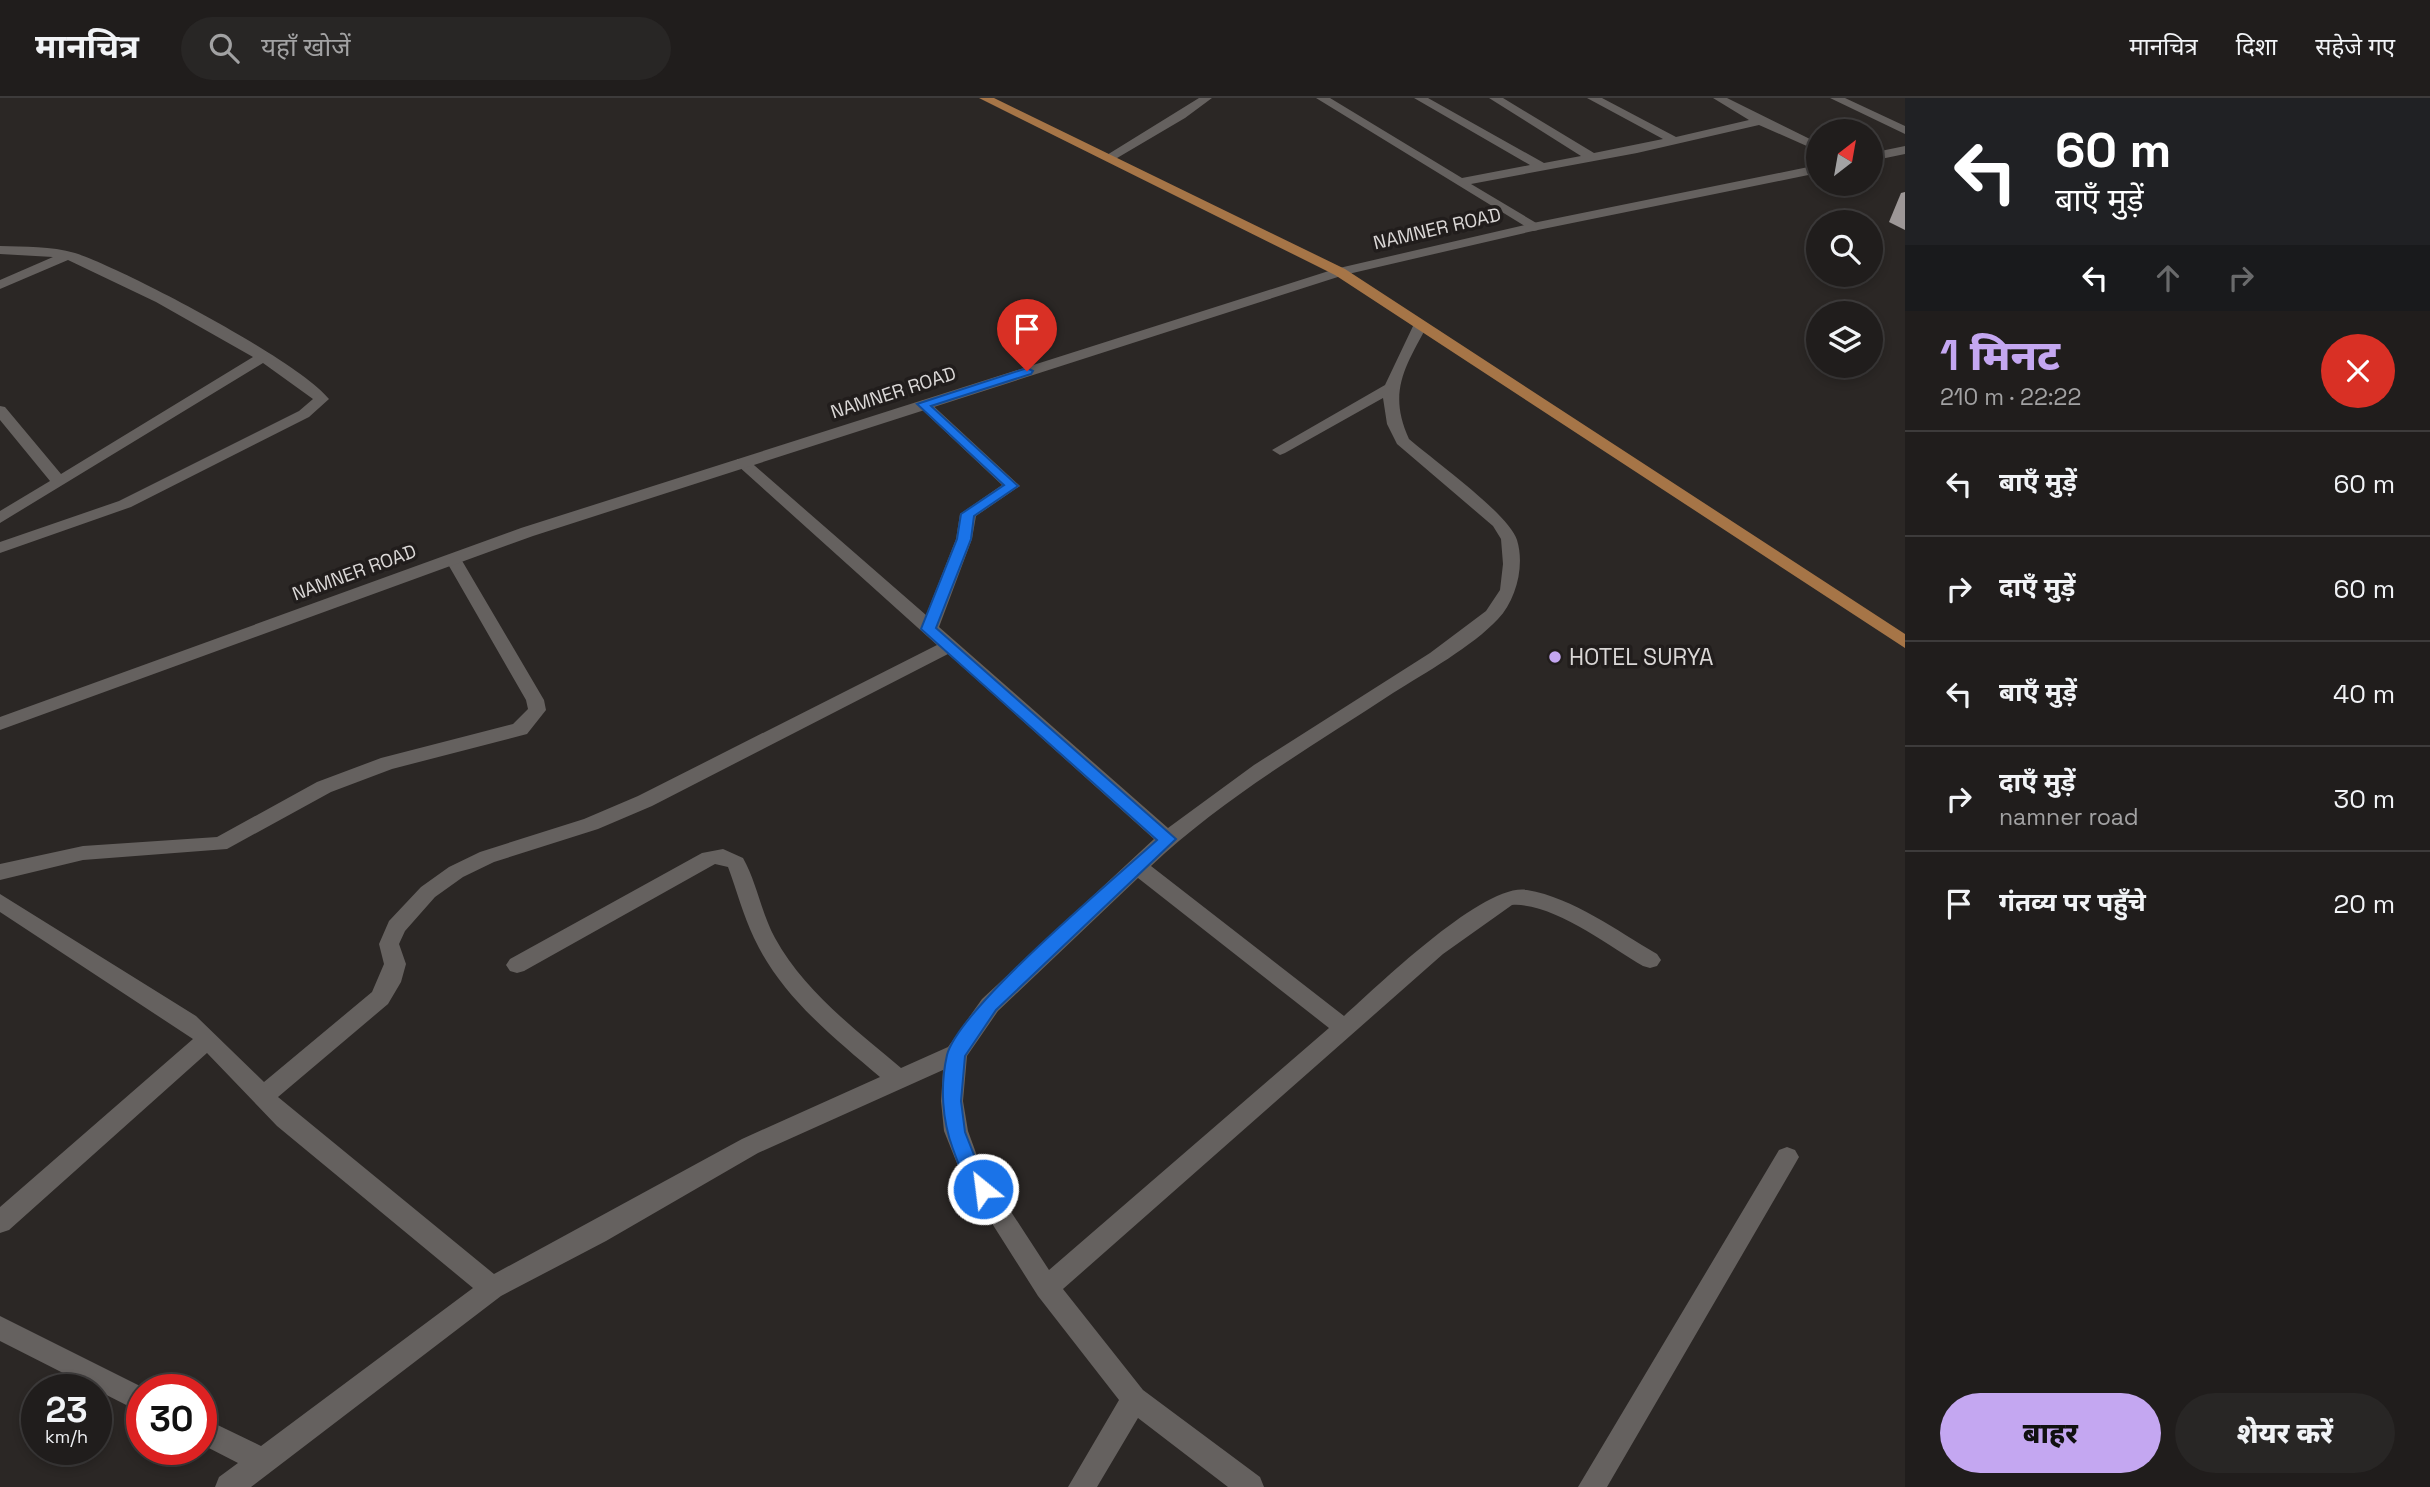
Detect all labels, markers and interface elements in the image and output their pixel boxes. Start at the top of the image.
search box [181,17,671,80]
text: मानचित्र [35,26,139,68]
icon: search [205,29,243,67]
text: यहाँ खोजें [261,30,351,64]
text: मानचित्र [2129,31,2198,62]
text: दिशा [2236,31,2277,62]
text: सहेजे गए [2315,31,2395,62]
north arrow [1806,119,1883,196]
map controls [1806,119,1883,378]
text: 60 m [2055,119,2171,181]
icon: left [1940,126,2031,217]
text: बाएँ मुड़ें [2055,180,2144,220]
street label: NAMNER ROAD [1371,202,1503,255]
button: search [1806,210,1883,287]
icon: left [2076,259,2114,297]
icon: ahead [2149,259,2187,297]
icon: right [2222,259,2260,297]
pin [997,299,1057,371]
button: layers [1806,301,1883,378]
icon: arrive [1008,310,1046,348]
text: 1 मिनट [1940,329,2060,382]
button: close [2321,334,2395,408]
street label: NAMNER ROAD [827,360,959,424]
text: 210 m · 22:22 [1940,382,2081,412]
icon: left [1940,465,1978,503]
text: बाएँ मुड़ें [1999,465,2077,499]
text: 60 m [2333,467,2395,501]
street label: NAMNER ROAD [289,538,420,606]
icon: right [1940,570,1978,608]
text: दाएँ मुड़ें [1999,570,2075,604]
text: 60 m [2333,572,2395,606]
place label: HOTEL SURYA [1569,642,1713,672]
marker: HOTEL SURYA [1547,649,1563,665]
icon: left [1940,675,1978,713]
text: बाएँ मुड़ें [1999,675,2077,709]
text: 40 m [2333,677,2395,711]
text: दाएँ मुड़ें [1999,765,2075,799]
icon: right [1940,780,1978,818]
text: 30 m [2334,782,2395,816]
text: namner road [1999,802,2139,832]
icon: arrive [1940,885,1978,923]
text: गंतव्य पर पहुँचे [1999,885,2146,919]
text: 20 m [2334,887,2395,921]
position arrow [946,1152,1020,1226]
speed limit sign: 30 [126,1374,217,1465]
text: 23 [45,1388,88,1432]
button: बाहर [1940,1393,2161,1473]
button: शेयर करें [2175,1393,2395,1473]
text: km/h [45,1425,88,1448]

